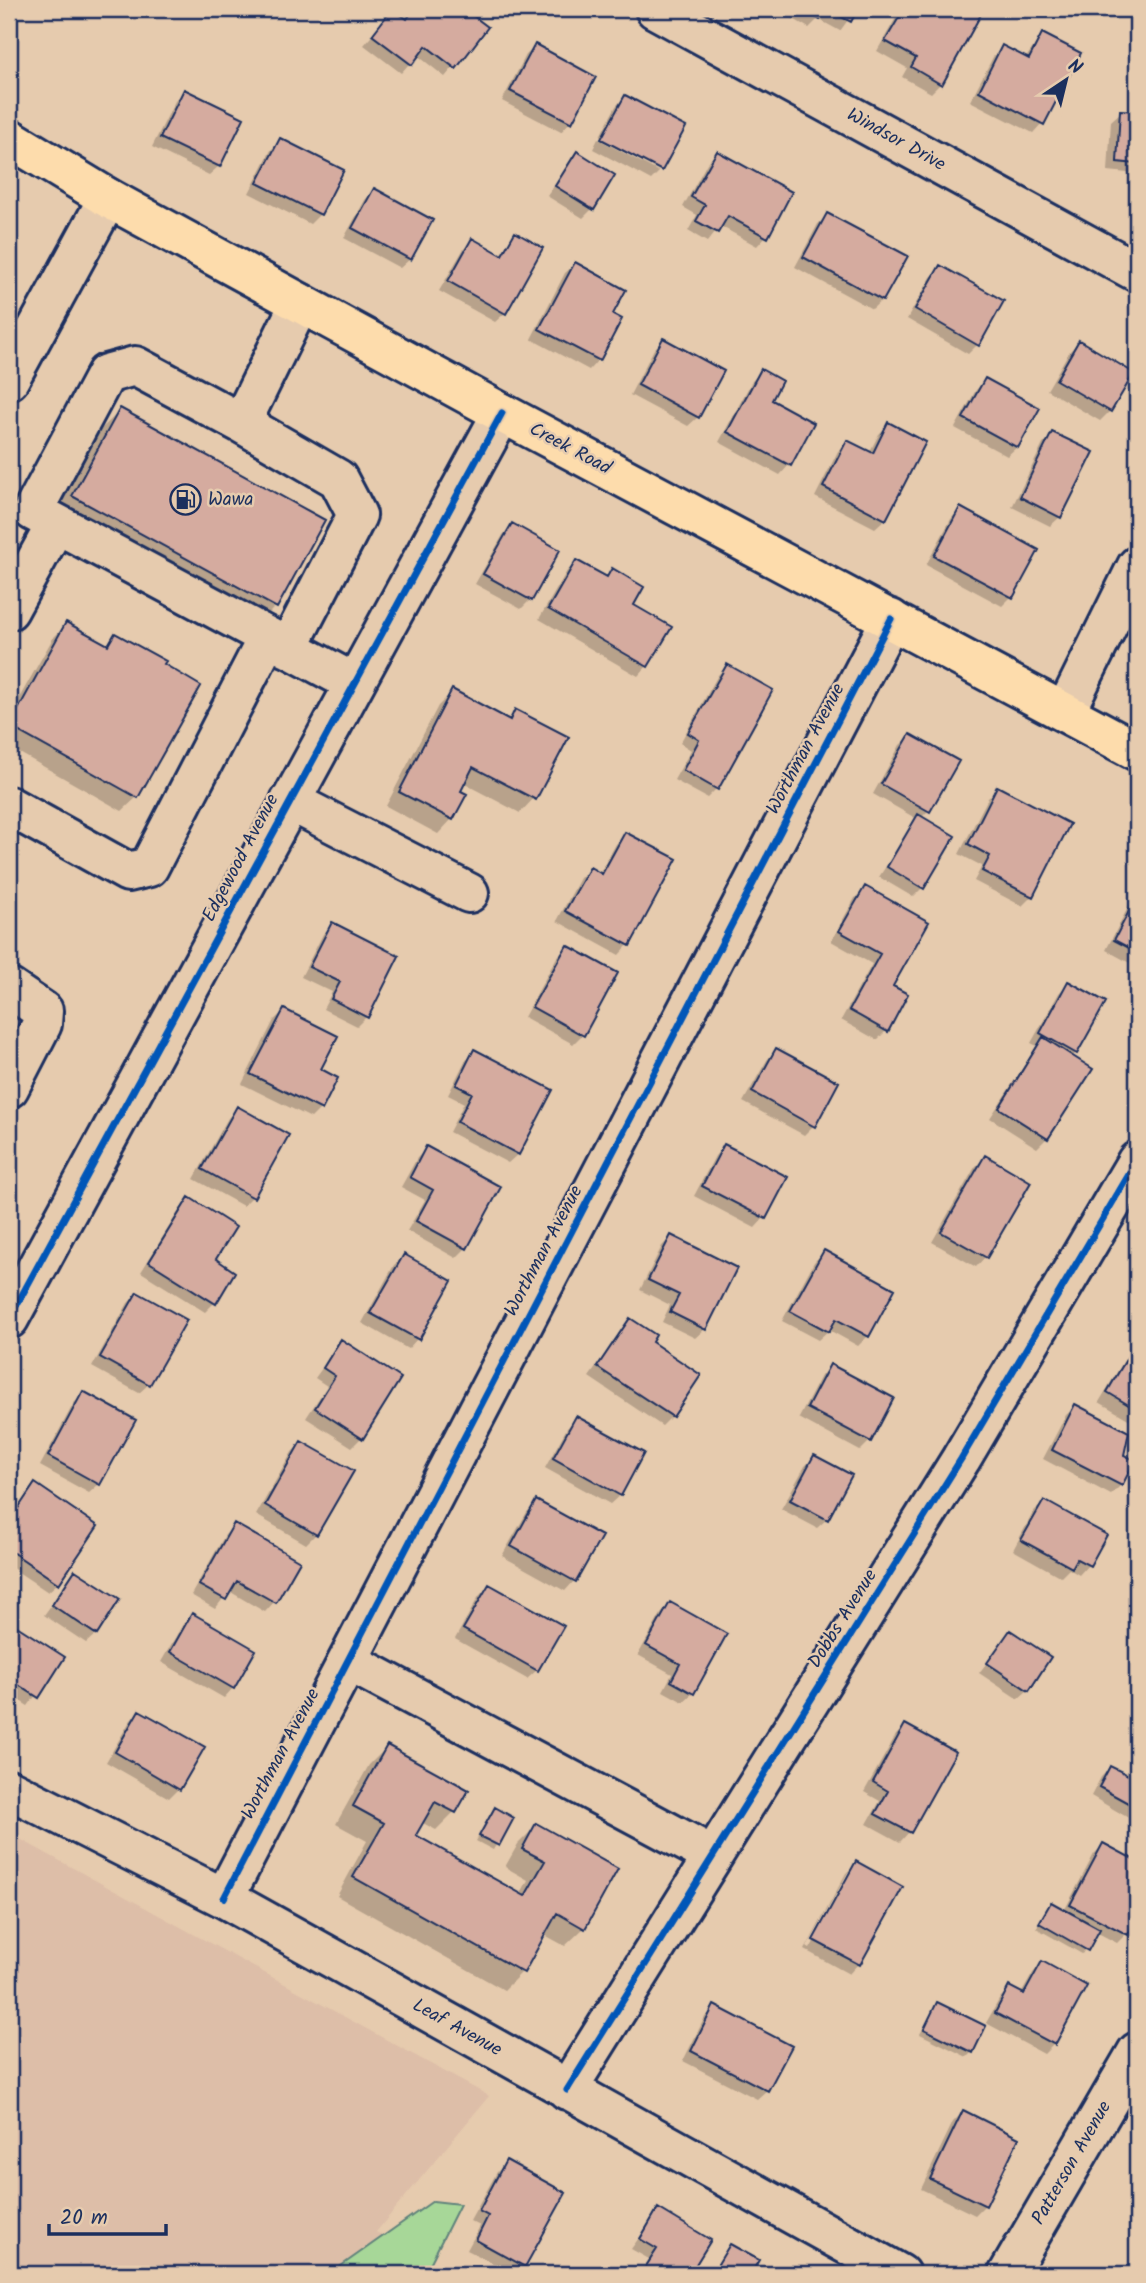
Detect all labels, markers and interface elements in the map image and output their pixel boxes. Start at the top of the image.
north arrow [1030,46,1100,116]
text: N [1061,52,1088,83]
street label: Windsor Drive [841,100,951,180]
street label: Creek Road [523,415,617,483]
fuel station icon: Wawa [168,483,202,517]
place label: Wawa [208,485,253,515]
street label: Worthman Avenue [759,678,853,820]
street label: Edgewood Avenue [195,788,288,927]
street label: Worthman Avenue [497,1180,591,1322]
street label: Dobbs Avenue [800,1563,886,1675]
street label: Worthman Avenue [234,1683,328,1825]
street label: Leaf Avenue [407,1991,508,2065]
street label: Patterson Avenue [1024,2095,1120,2231]
scale bar [49,2192,166,2236]
text: 20 m [60,2202,108,2235]

